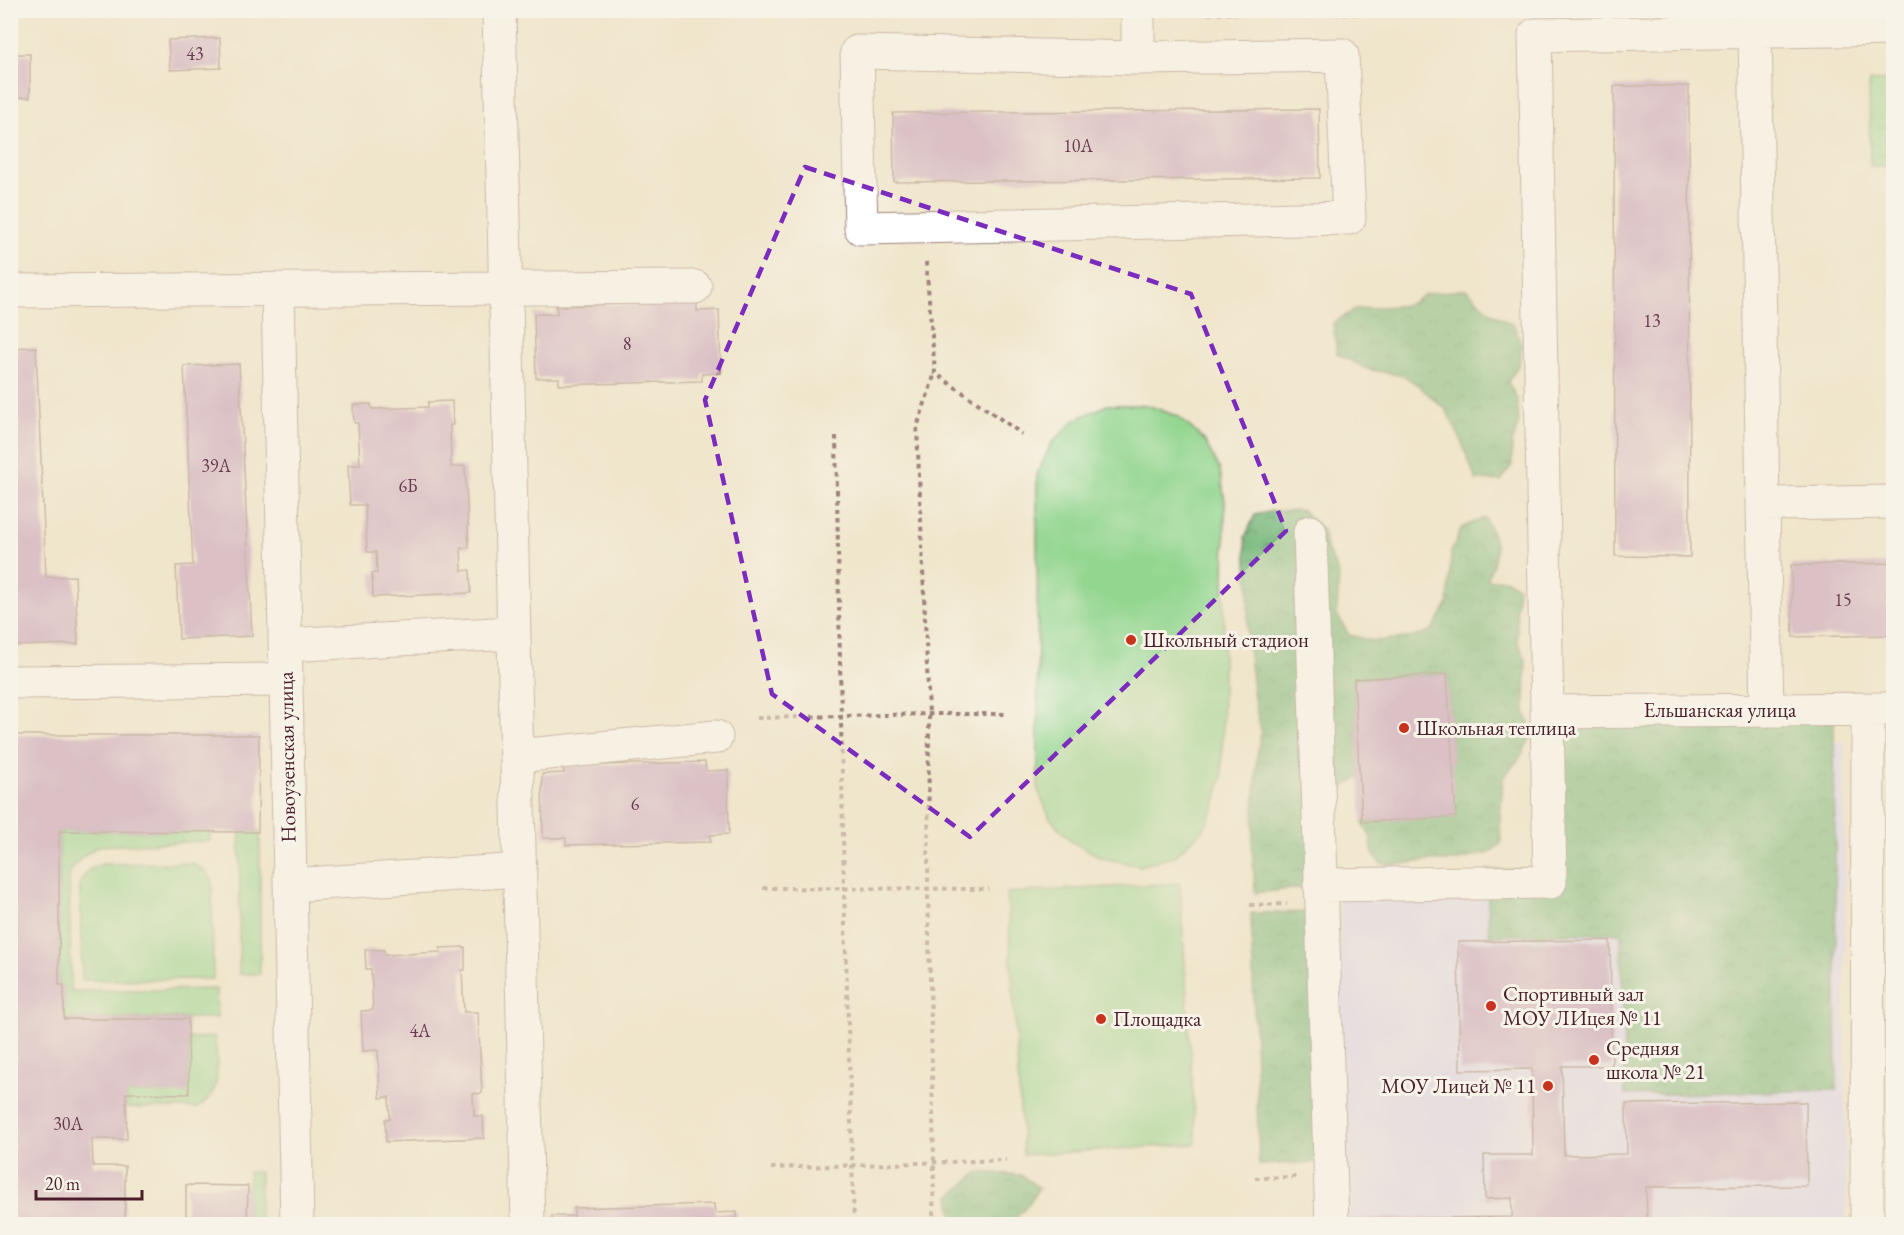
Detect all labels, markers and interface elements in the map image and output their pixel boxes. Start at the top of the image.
house number: 43 [186,42,204,65]
house number: 10А [1063,134,1093,157]
house number: 13 [1643,309,1661,332]
house number: 8 [623,332,631,355]
house number: 39А [201,454,231,477]
house number: 6Б [398,474,418,497]
house number: 15 [1834,588,1852,611]
place label: Школьный стадион [1143,626,1309,653]
marker: Школьный стадион [1124,633,1138,647]
street label: Новоузенская улица [271,671,301,843]
street label: Ельшанская улица [1644,696,1797,723]
place label: Школьная теплица [1416,714,1577,741]
marker: Школьная теплица [1397,721,1411,735]
house number: 6 [631,792,640,815]
place label: Спортивный зал МОУ ЛИцея № 11 [1503,980,1662,1031]
marker: Спортивный зал МОУ ЛИцея № 11 [1484,999,1498,1013]
place label: Площадка [1113,1005,1202,1032]
marker: Площадка [1094,1012,1108,1026]
house number: 4А [409,1019,431,1042]
place label: Средняя школа № 21 [1606,1034,1705,1085]
marker: Средняя школа № 21 [1587,1053,1601,1067]
place label: МОУ Лицей № 11 [1381,1072,1536,1099]
marker: МОУ Лицей № 11 [1541,1079,1555,1093]
house number: 30А [53,1112,83,1135]
scale bar [36,1163,142,1201]
text: 20 m [45,1172,80,1195]

